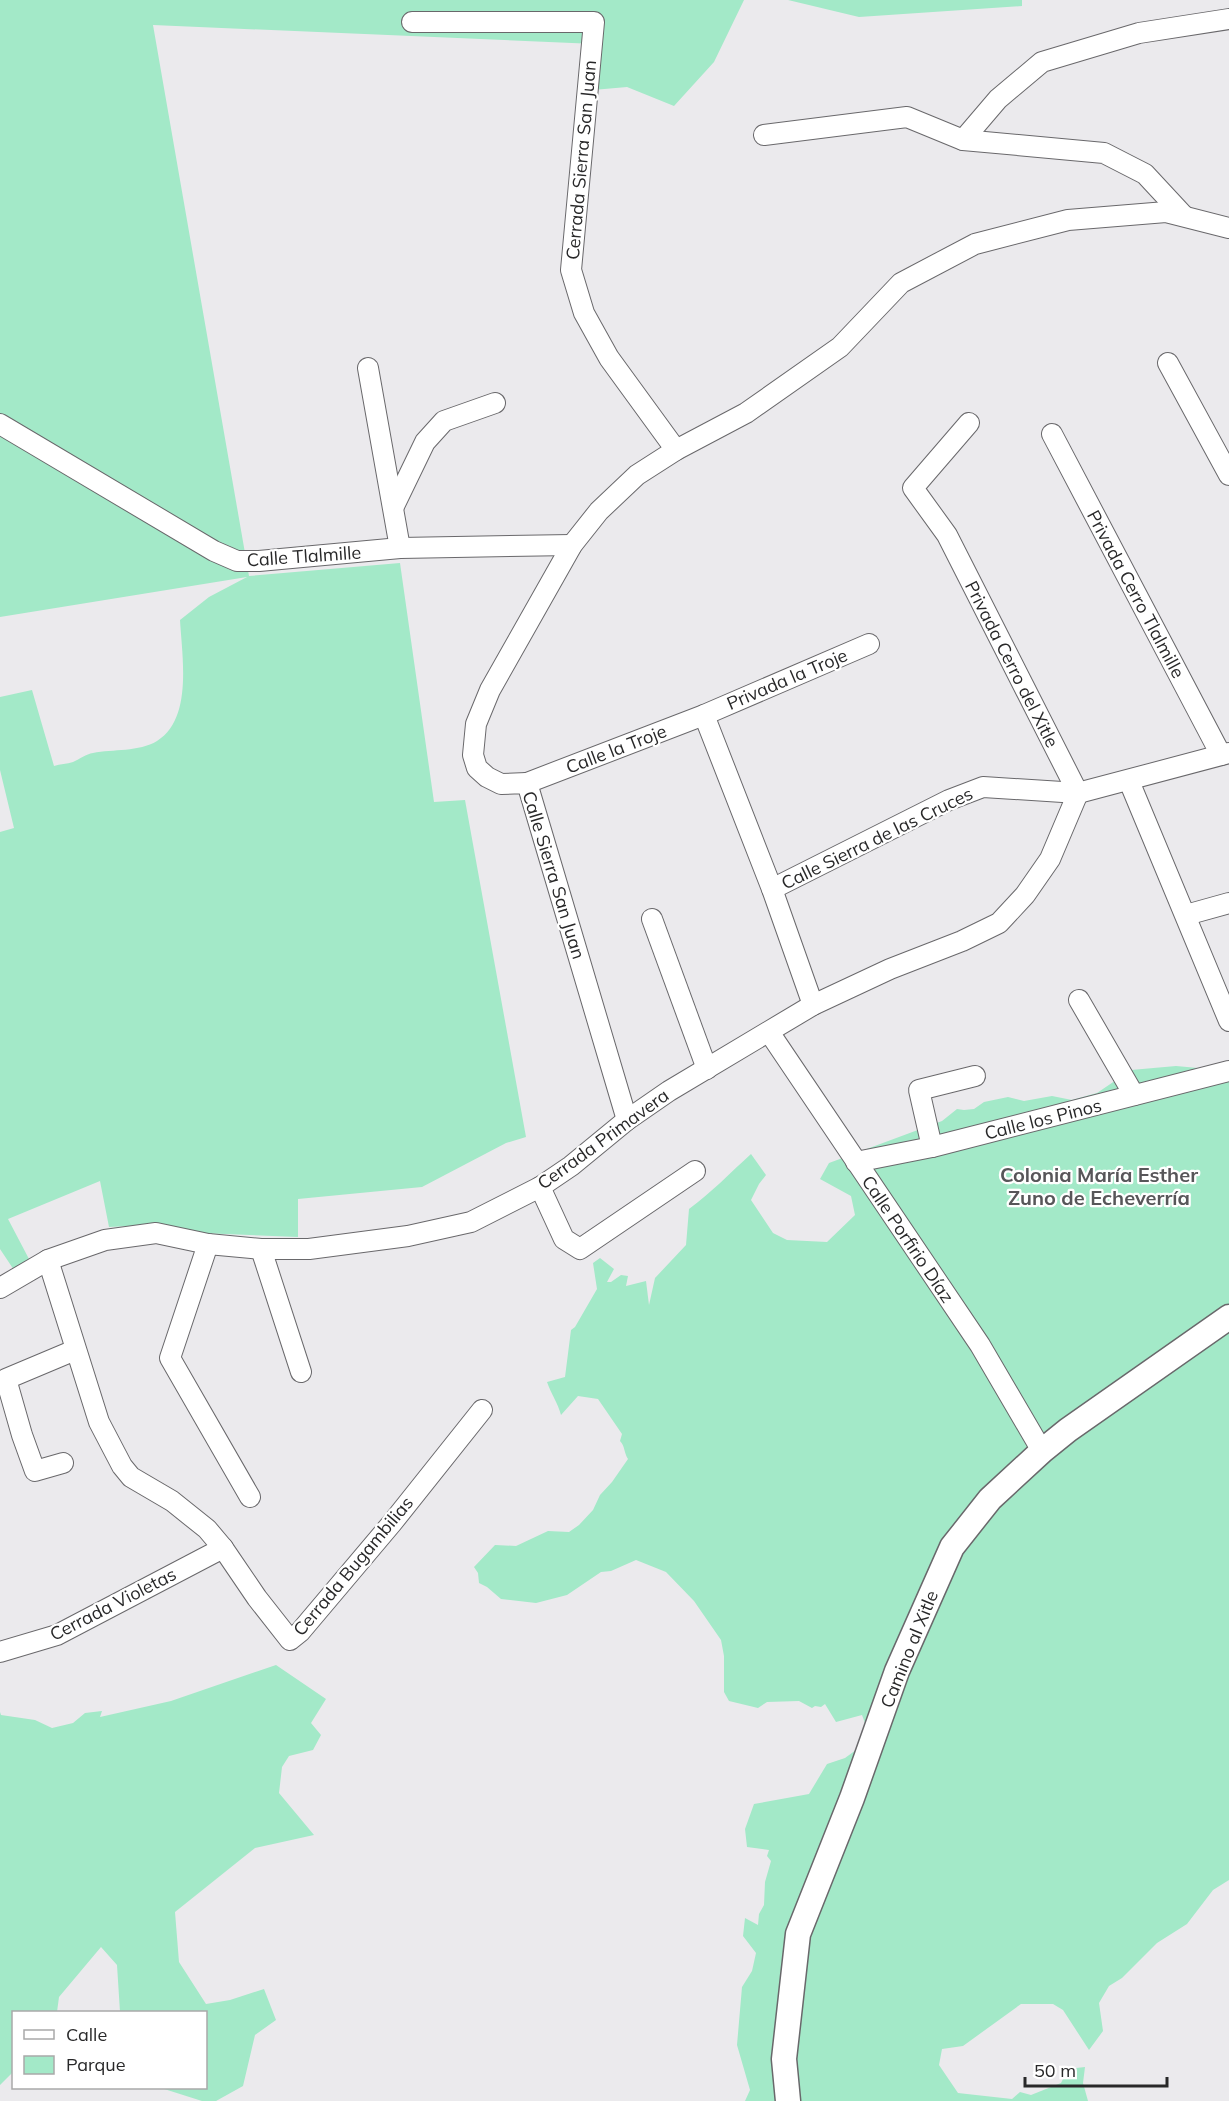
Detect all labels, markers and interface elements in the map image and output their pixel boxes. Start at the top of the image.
street label: Cerrada Sierra San Juan [561,59,601,261]
street label: Privada Cerro Tlalmille [1082,506,1190,682]
street label: Calle Tlalmille [246,541,362,571]
street label: Privada Cerro del Xitle [960,577,1064,751]
street label: Privada la Troje [723,643,851,715]
street label: Calle la Troje [562,719,670,779]
street label: Calle Sierra de las Cruces [777,782,977,894]
street label: Calle Sierra San Juan [517,788,591,962]
street label: Cerrada Primavera [533,1084,673,1194]
street label: Calle los Pinos [982,1093,1104,1145]
district label: Colonia María Esther Zuno de Echeverría [1000,1162,1198,1210]
street label: Calle Porfirio Díaz [857,1171,959,1307]
street label: Cerrada Bugambilias [288,1492,418,1640]
street label: Cerrada Violetas [46,1562,180,1646]
street label: Camino al Xitle [875,1587,943,1711]
legend [12,2011,207,2089]
text: Calle [66,2023,107,2046]
scale bar [1025,2050,1168,2088]
text: Parque [66,2053,125,2076]
text: 50 m [1034,2059,1076,2082]

